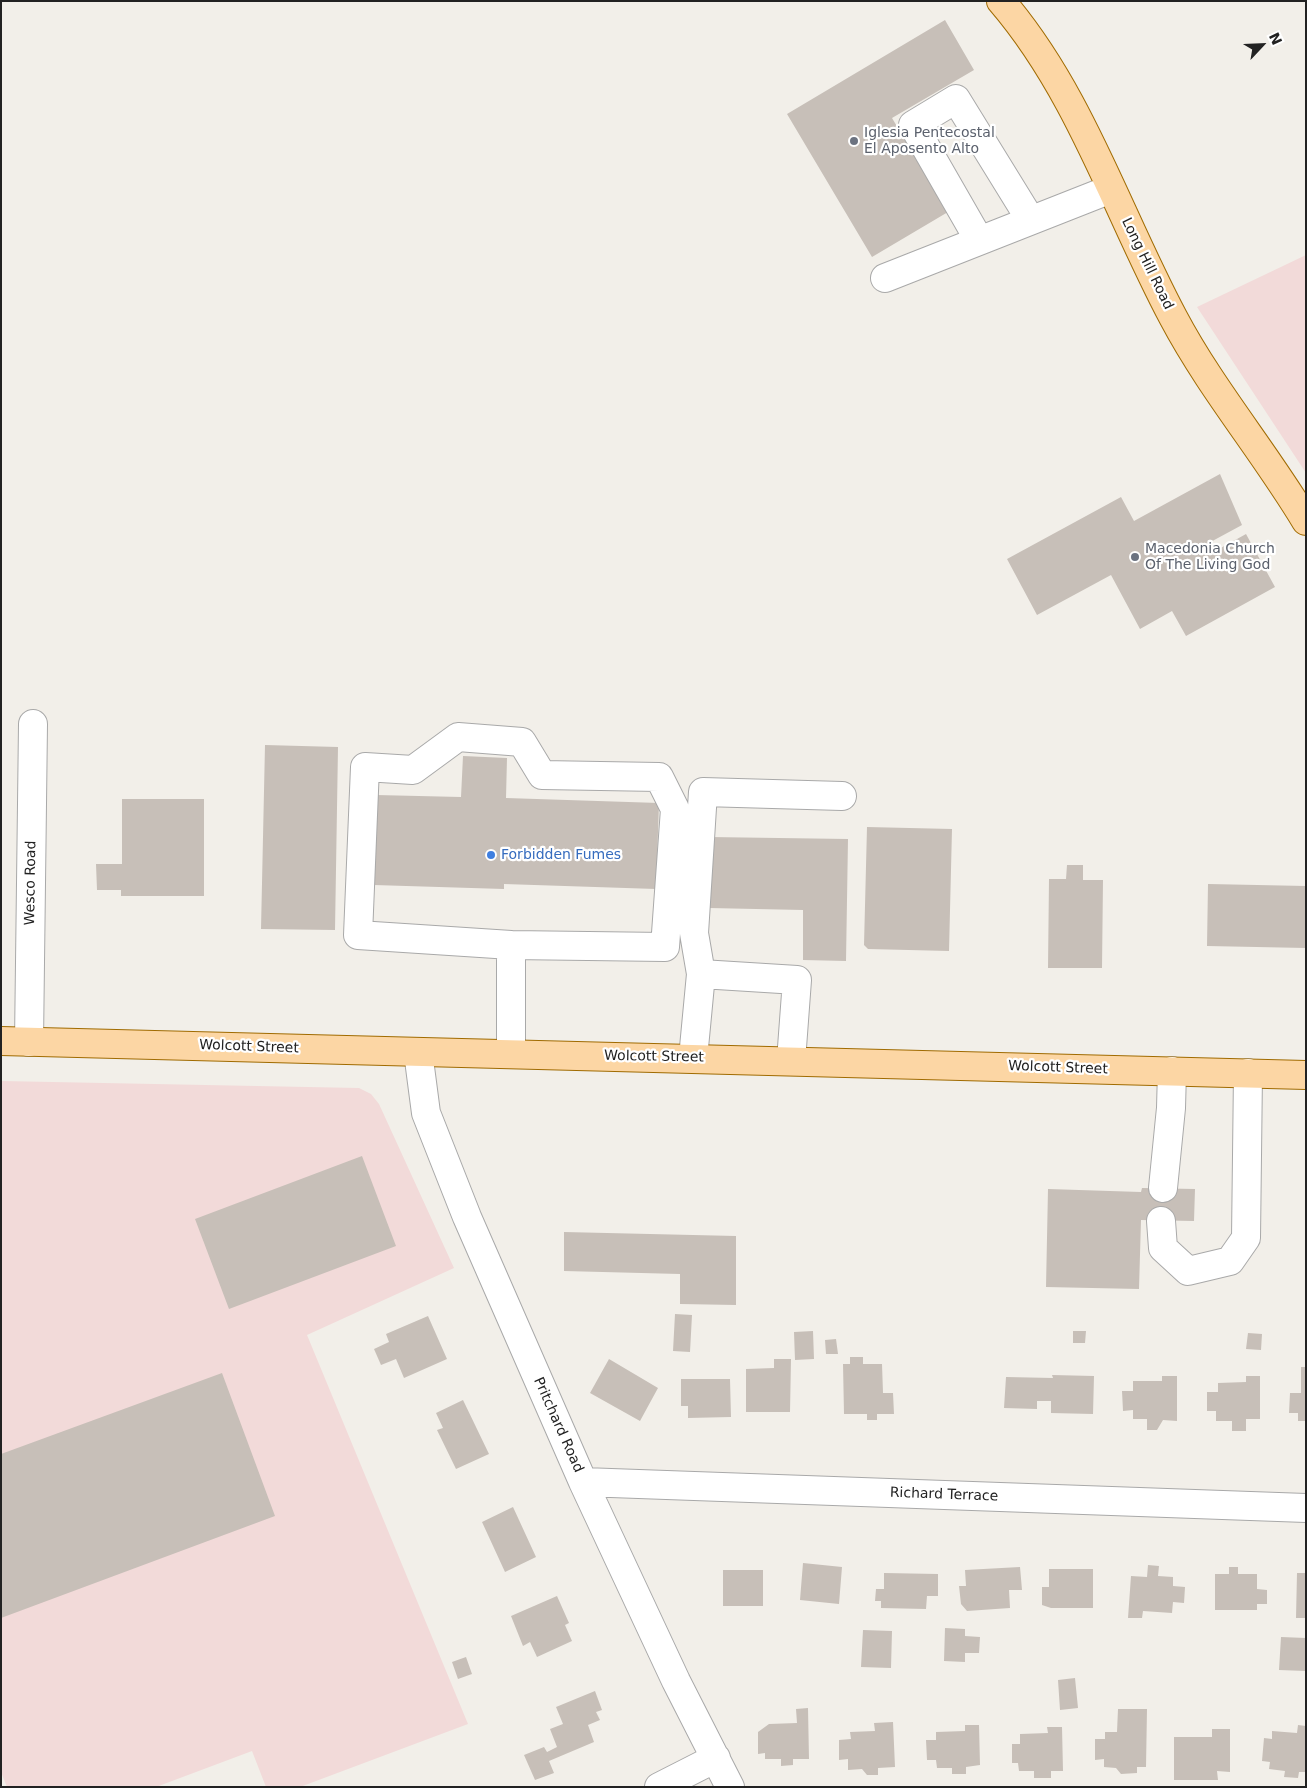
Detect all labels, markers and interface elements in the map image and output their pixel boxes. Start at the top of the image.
north arrow [1237,20,1287,70]
text: N [1266,30,1285,47]
place label: Iglesia Pentecostal El Aposento Alto [864,125,995,158]
marker: Iglesia Pentecostal El Aposento Alto [848,135,860,147]
street label: Long Hill Road [1118,215,1176,313]
place label: Macedonia Church Of The Living God [1145,541,1275,574]
marker: Macedonia Church Of The Living God [1129,551,1141,563]
street label: Wesco Road [22,840,40,926]
place label: Forbidden Fumes [501,847,621,863]
marker: Forbidden Fumes [485,849,497,861]
street label: Wolcott Street [199,1037,299,1057]
street label: Wolcott Street [604,1048,704,1066]
street label: Wolcott Street [1008,1058,1108,1078]
street label: Pritchard Road [529,1375,587,1475]
street label: Richard Terrace [889,1485,999,1505]

